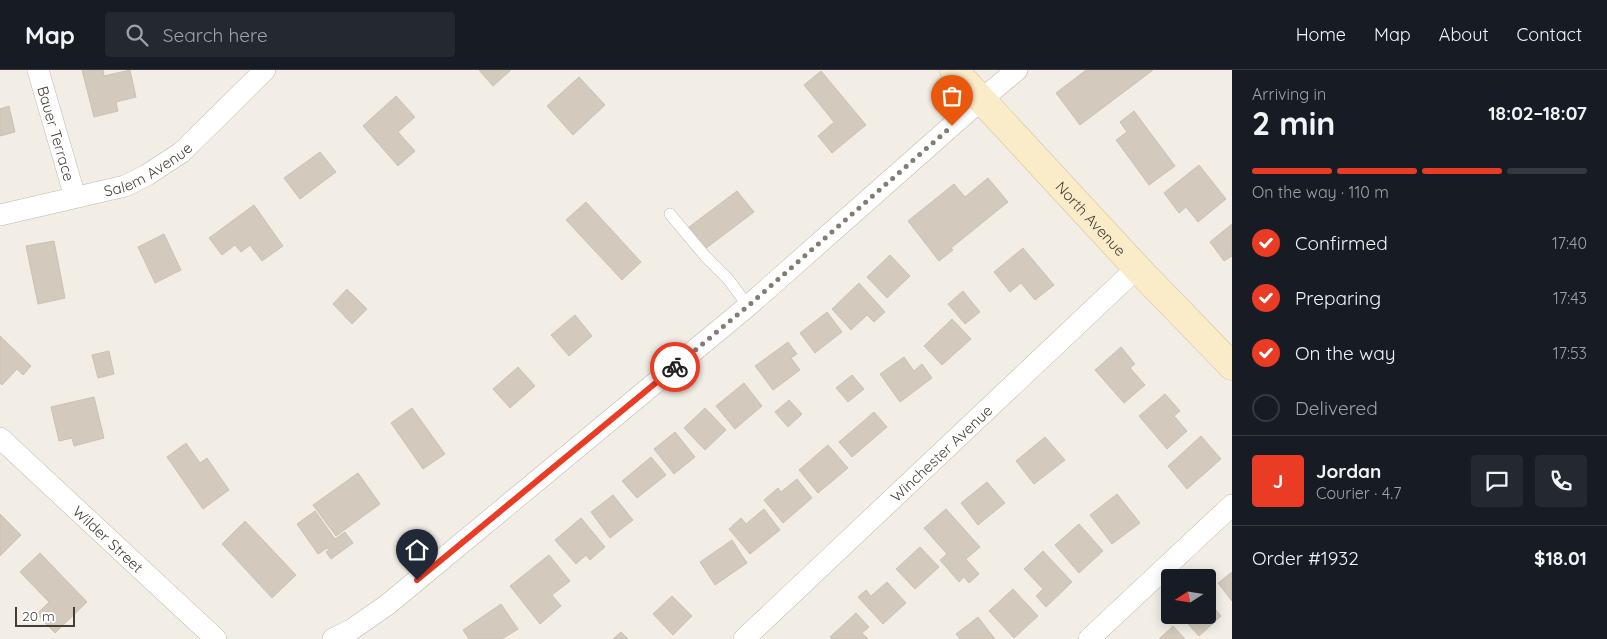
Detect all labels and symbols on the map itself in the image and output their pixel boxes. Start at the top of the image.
pin [931,75,973,126]
street label: Bauer Terrace [34,84,79,183]
street label: Salem Avenue [102,138,196,200]
street label: North Avenue [1052,177,1130,260]
courier [650,342,700,392]
street label: Winchester Avenue [886,400,996,506]
street label: Wilder Street [69,501,148,576]
pin [396,529,438,580]
north arrow [1161,569,1216,624]
scale bar [15,604,75,627]

